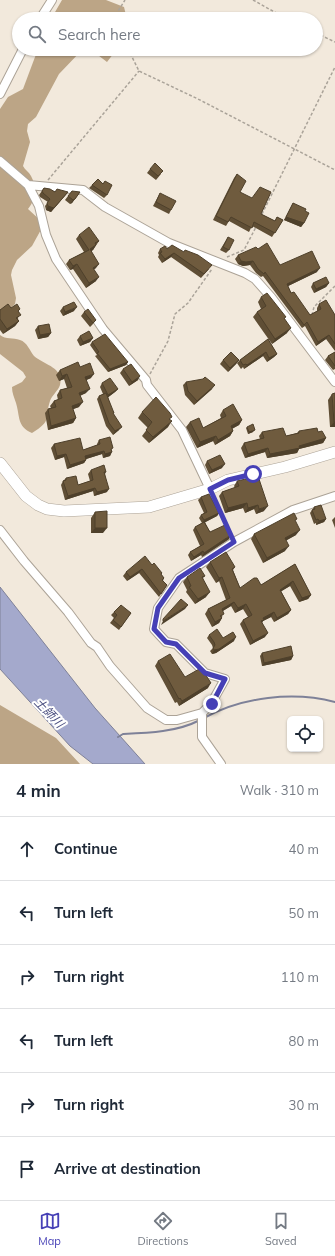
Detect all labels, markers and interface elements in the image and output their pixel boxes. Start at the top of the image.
search box [12,12,323,56]
icon: search [26,23,48,45]
text: Search here [58,25,140,44]
route start [244,465,262,483]
water label: 土師川 [31,694,69,732]
route end [203,695,221,713]
map controls [287,716,323,752]
button: locate [287,716,323,752]
text: 4 min [16,780,61,801]
text: Walk · 310 m [240,782,319,798]
icon: ahead [16,838,38,860]
text: Continue [54,839,117,858]
text: 40 m [289,841,319,857]
icon: left [16,902,38,924]
text: Turn left [54,903,113,922]
text: 50 m [289,905,319,921]
icon: right [16,966,38,988]
text: Turn right [54,967,124,986]
text: 110 m [281,969,319,985]
icon: left [16,1030,38,1052]
text: Turn left [54,1031,113,1050]
text: 80 m [289,1033,319,1049]
icon: right [16,1094,38,1116]
text: Turn right [54,1095,124,1114]
text: 30 m [289,1097,319,1113]
icon: arrive [16,1158,38,1180]
text: Arrive at destination [54,1159,201,1178]
tab: Map [38,1210,61,1248]
tab: Directions [138,1210,188,1248]
tab: Saved [265,1210,297,1248]

